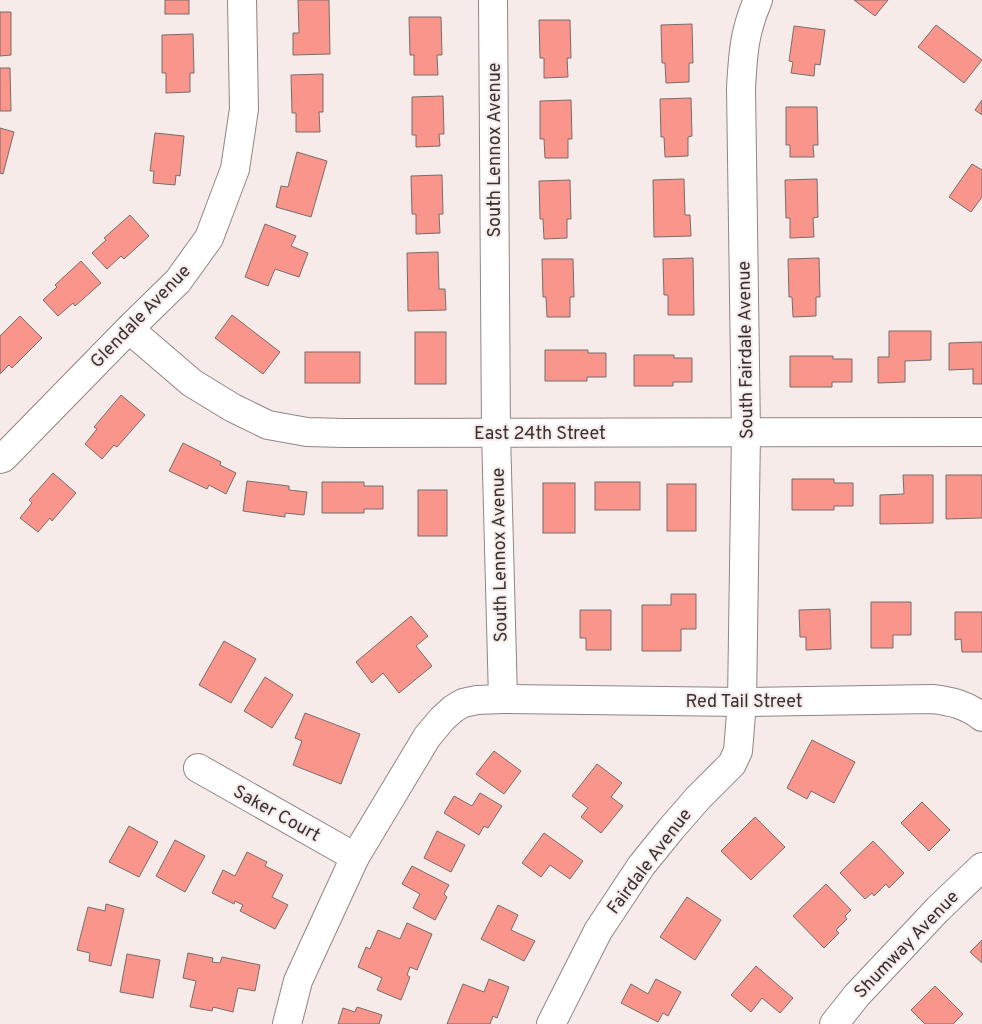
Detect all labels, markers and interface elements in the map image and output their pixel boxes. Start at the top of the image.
street label: South Lennox Avenue [484,63,507,237]
street label: Glendale Avenue [86,260,196,374]
street label: South Fairdale Avenue [733,261,760,439]
street label: East 24th Street [474,423,606,446]
street label: South Lennox Avenue [487,467,514,643]
street label: Red Tail Street [685,691,803,714]
street label: Saker Court [229,781,324,848]
street label: Fairdale Avenue [603,804,698,920]
street label: Shumway Avenue [850,886,965,1004]

